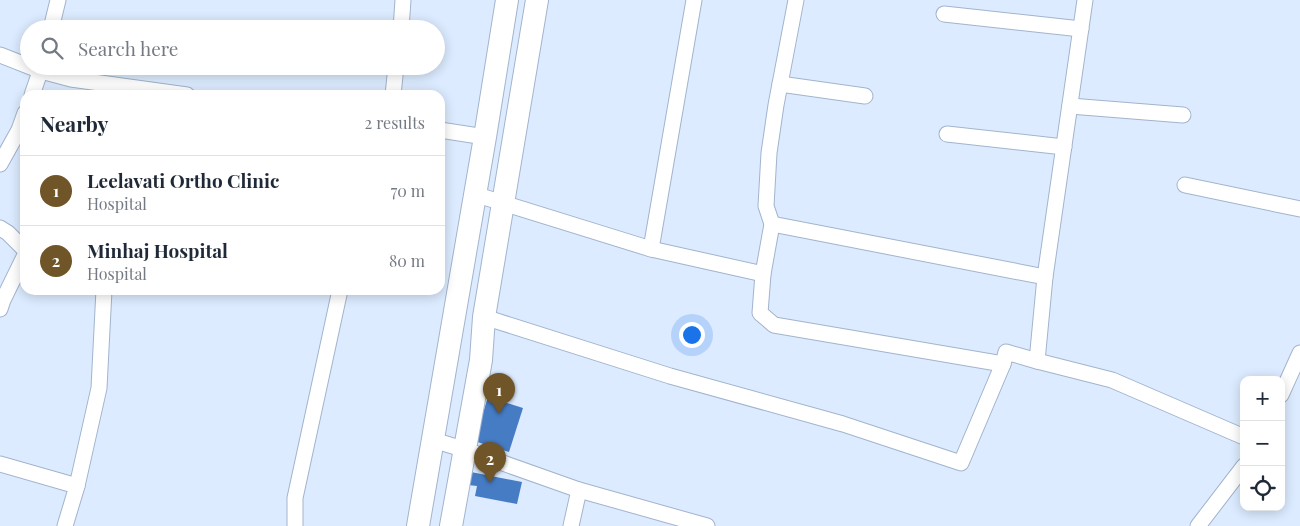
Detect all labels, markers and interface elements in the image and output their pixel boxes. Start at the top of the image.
search box [20,20,445,75]
icon: search [38,34,66,62]
text: Search here [78,35,178,61]
text: Nearby [40,109,109,137]
text: 2 results [365,112,425,133]
text: Leelavati Ortho Clinic [87,167,279,193]
text: 1 [53,180,59,201]
text: 70 m [391,180,425,201]
text: Hospital [87,193,147,214]
text: Minhaj Hospital [87,237,228,263]
text: 2 [52,250,60,271]
text: 80 m [389,250,425,271]
text: Hospital [87,263,147,284]
your location [679,322,705,348]
pin: 1 [483,373,515,414]
map controls [1240,376,1285,511]
button: + [1240,376,1285,421]
button: − [1240,421,1285,466]
pin: 2 [474,442,506,483]
button: locate [1240,466,1285,511]

